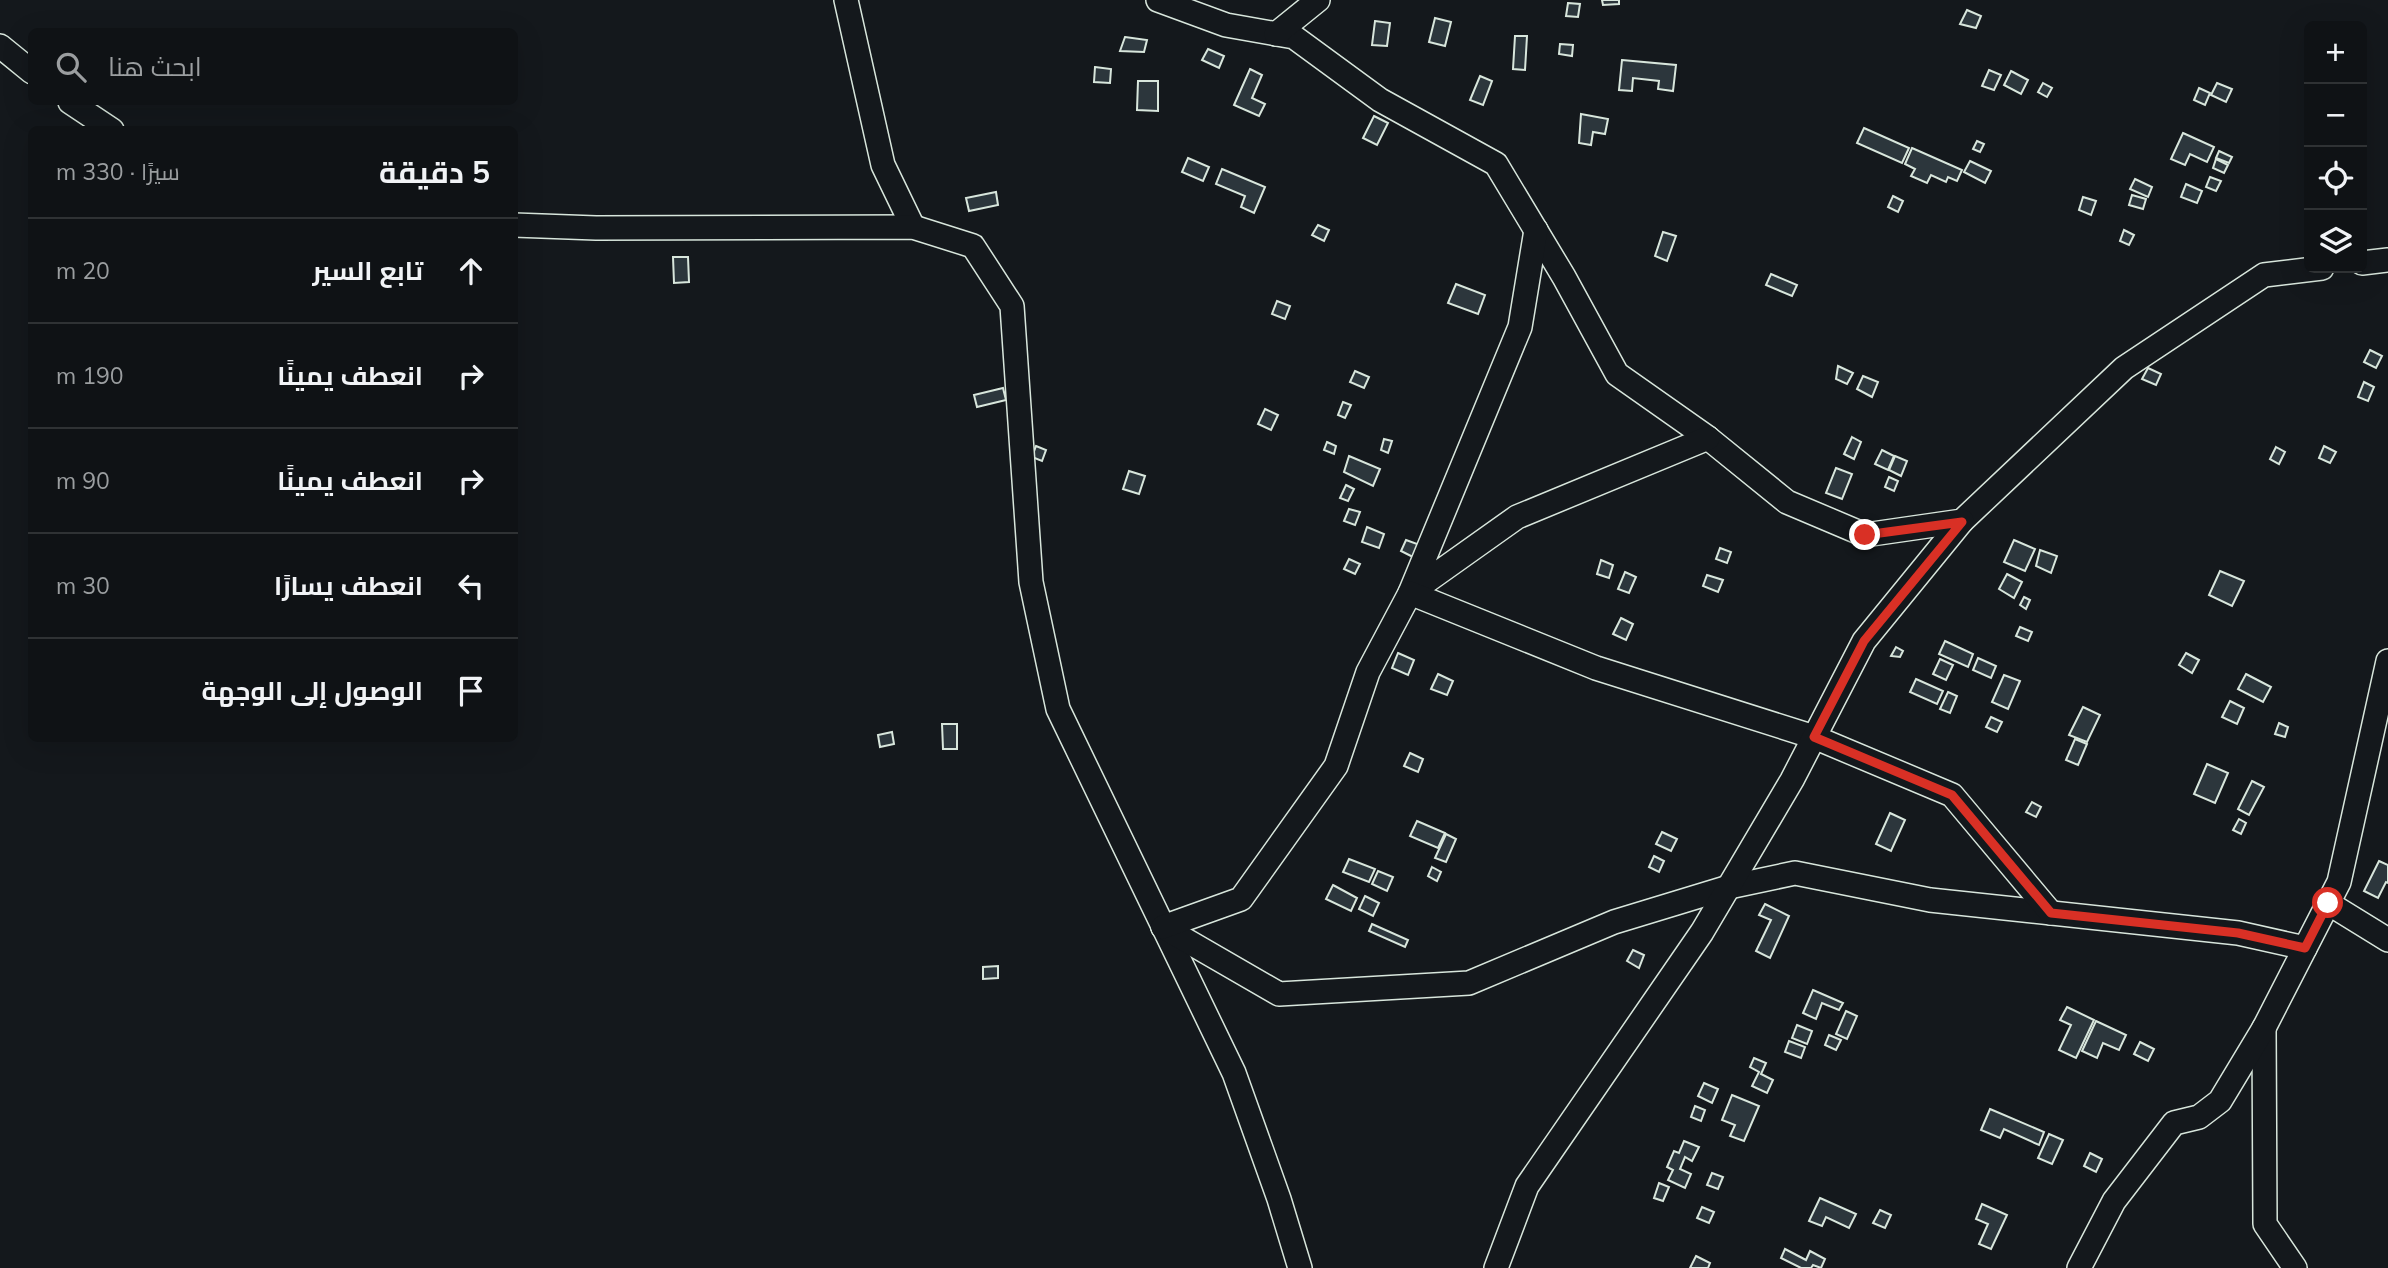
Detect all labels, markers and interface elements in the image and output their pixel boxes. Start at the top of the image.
map controls [2304,21,2367,273]
button: + [2304,21,2367,84]
search box [28,28,518,105]
icon: search [52,48,90,86]
text: ابحث هنا [108,50,202,83]
button: − [2304,84,2367,147]
button: locate [2304,147,2367,210]
text: 5 دقيقة [379,153,490,191]
text: سيرًا · 330 m [56,157,180,186]
button: layers [2304,210,2367,273]
icon: ahead [452,252,490,290]
text: تابع السير [312,254,423,287]
text: 20 m [56,256,110,285]
icon: right [452,357,490,395]
text: انعطف يمينًا [277,359,423,392]
text: 190 m [56,361,124,390]
icon: right [452,462,490,500]
text: انعطف يمينًا [277,464,423,497]
text: 90 m [56,466,110,495]
route end [1849,519,1880,550]
icon: left [452,567,490,605]
text: انعطف يسارًا [274,569,423,602]
text: 30 m [56,571,110,600]
icon: arrive [452,672,490,710]
text: الوصول إلى الوجهة [202,674,423,707]
route start [2312,887,2343,918]

